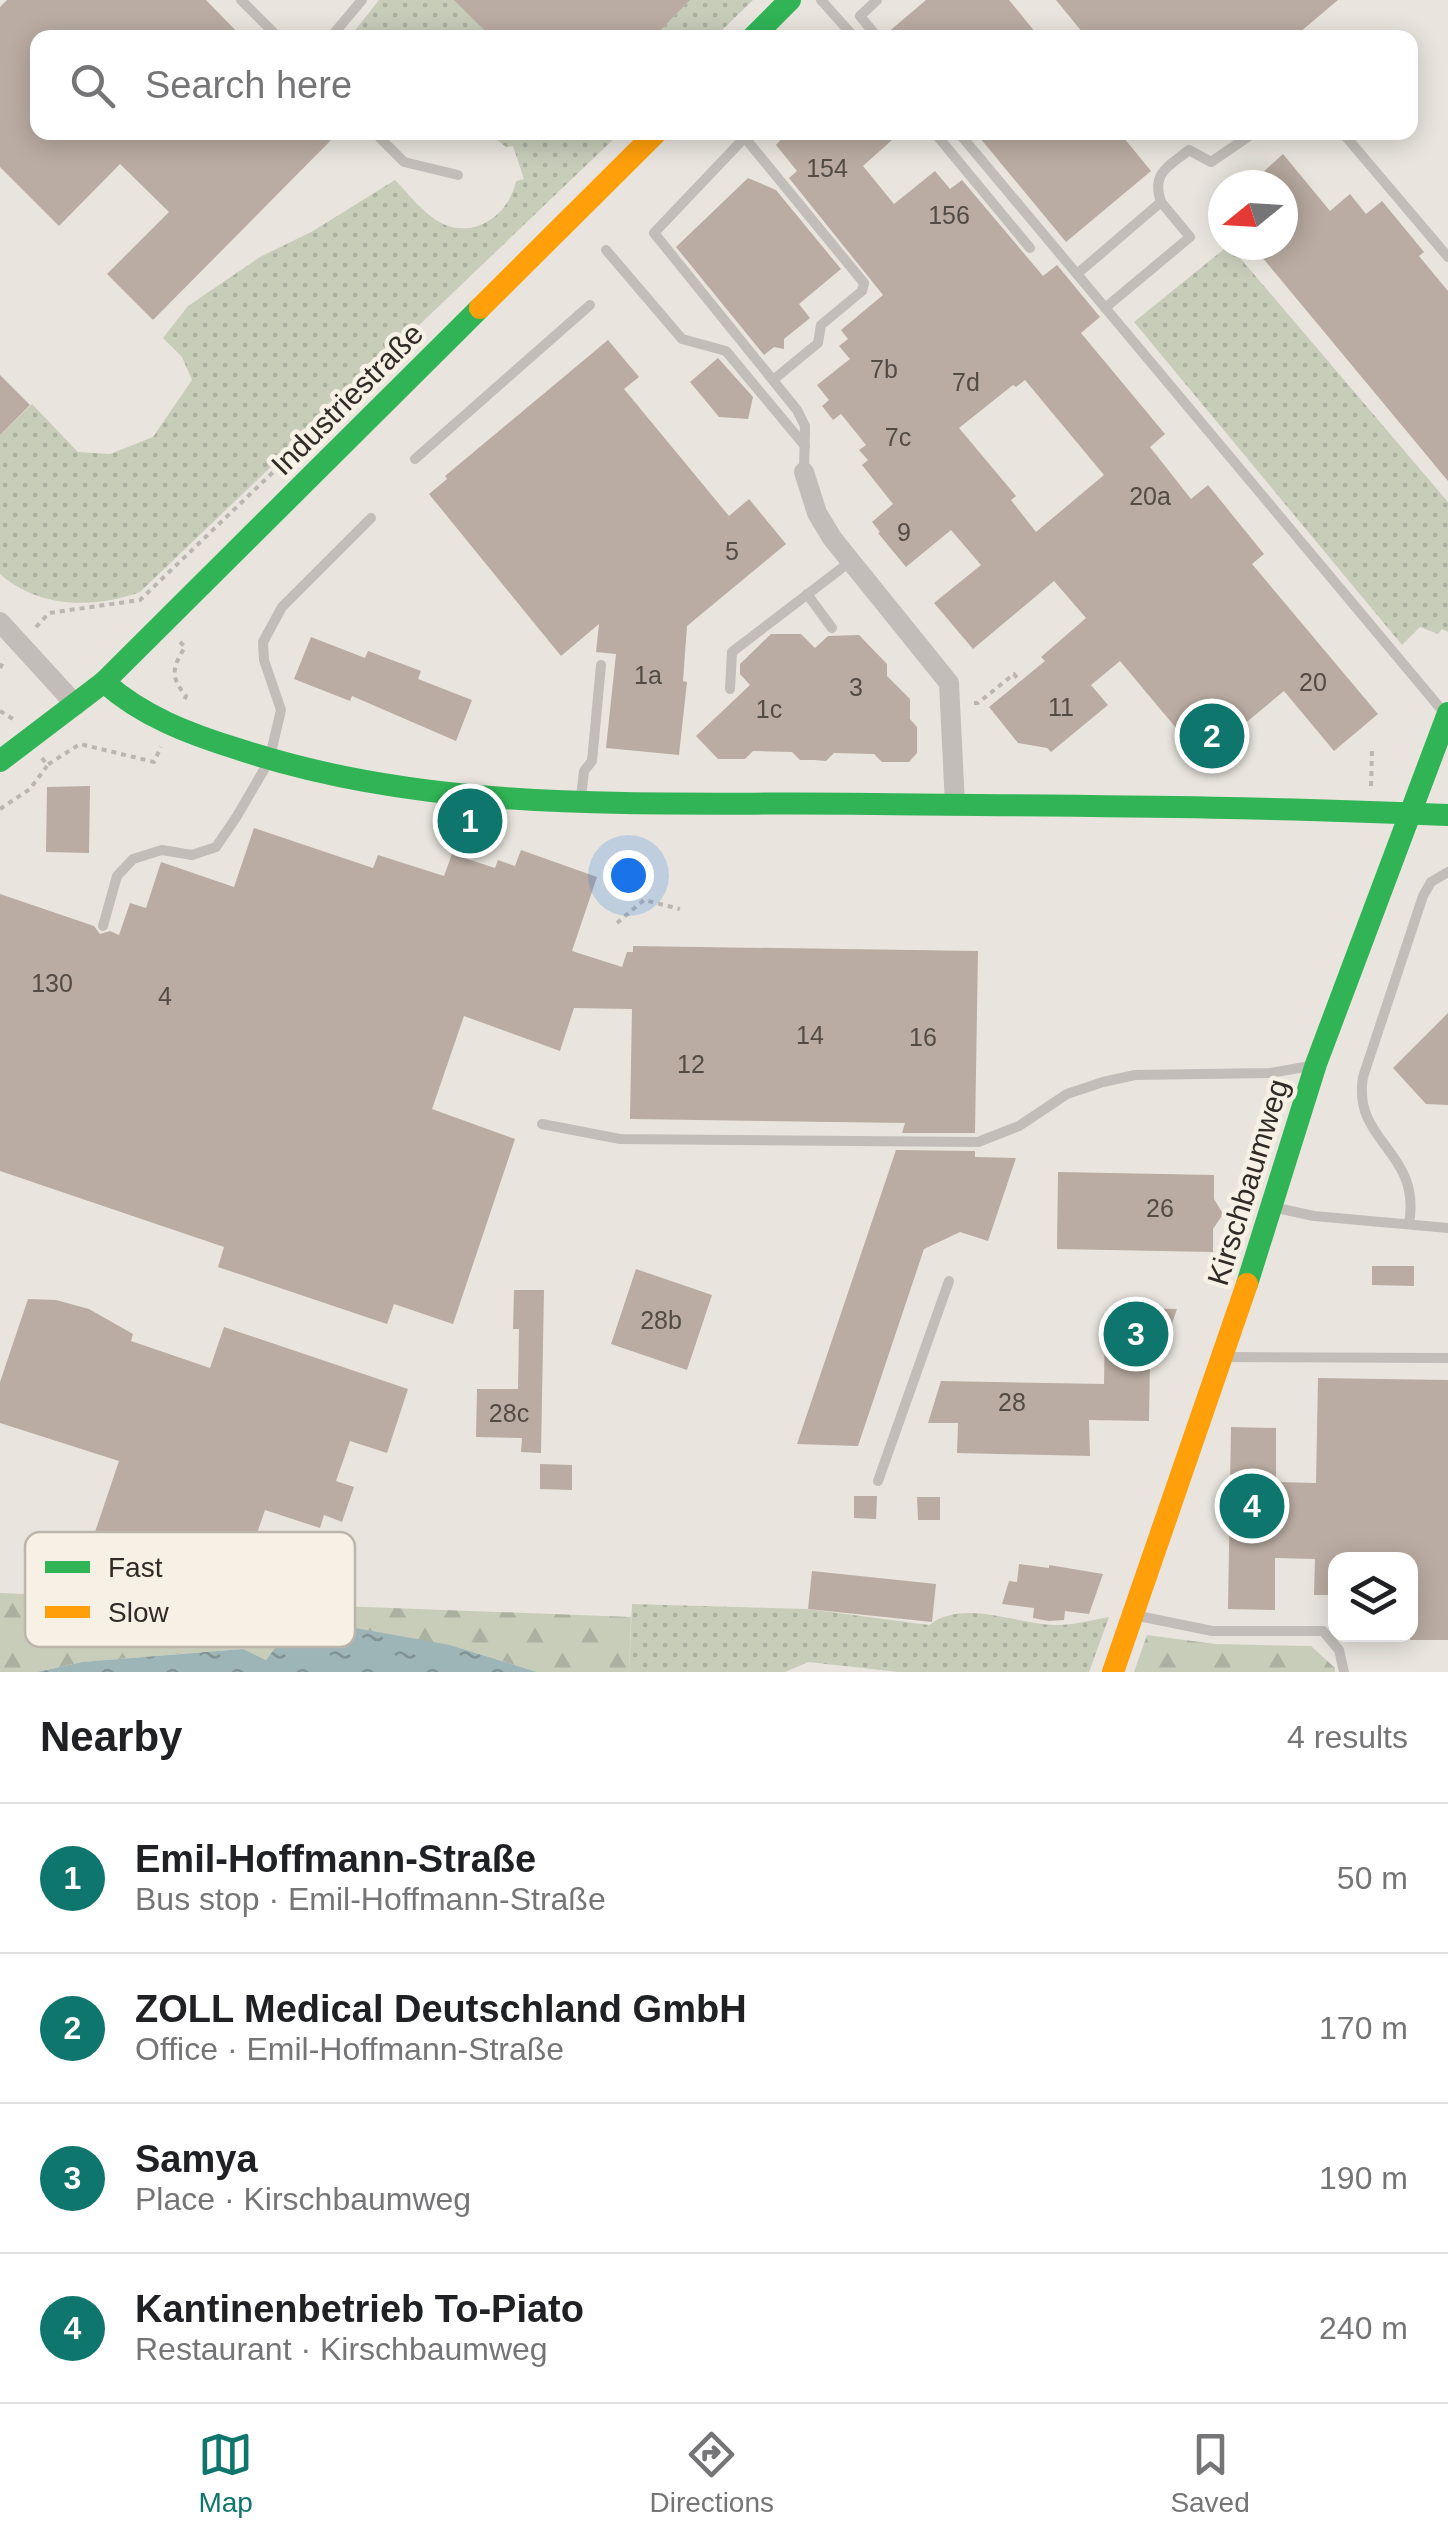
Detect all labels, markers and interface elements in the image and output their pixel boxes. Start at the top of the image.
search box [30,30,1418,140]
icon: search [65,58,120,113]
text: Search here [145,64,352,106]
house number: 154 [806,154,848,182]
north arrow [1208,170,1298,260]
house number: 156 [928,201,970,229]
street label: Industriestraße [265,317,429,481]
house number: 7b [870,355,898,383]
house number: 7d [952,368,980,396]
house number: 7c [885,423,911,451]
house number: 20a [1129,482,1171,510]
house number: 9 [897,518,911,546]
house number: 5 [725,537,739,565]
house number: 1a [634,661,662,689]
house number: 20 [1299,668,1327,696]
house number: 3 [849,673,863,701]
house number: 11 [1048,693,1074,721]
house number: 1c [756,695,782,723]
pin: 2 [1180,698,1244,774]
pin: 1 [438,784,502,858]
your location [603,850,654,901]
house number: 130 [31,969,73,997]
house number: 4 [158,982,172,1010]
house number: 14 [796,1021,824,1049]
house number: 16 [909,1023,937,1051]
house number: 12 [677,1050,705,1078]
street label: Kirschbaumweg [1201,1075,1295,1289]
house number: 26 [1146,1194,1174,1222]
pin: 3 [1104,1296,1168,1372]
house number: 28b [640,1306,682,1334]
house number: 28 [998,1388,1026,1416]
house number: 28c [489,1399,529,1427]
pin: 4 [1220,1468,1284,1544]
legend [25,1532,355,1647]
text: Fast [108,1552,163,1583]
map controls [1328,1552,1418,1642]
button: layers [1328,1552,1418,1642]
text: Slow [108,1597,169,1628]
text: Nearby [40,1713,182,1760]
text: 4 results [1287,1719,1408,1755]
text: Emil-Hoffmann-Straße [135,1838,536,1880]
text: 1 [64,1860,81,1896]
text: 50 m [1337,1860,1408,1896]
text: Bus stop · Emil-Hoffmann-Straße [135,1881,606,1917]
text: ZOLL Medical Deutschland GmbH [135,1988,747,2030]
text: 2 [64,2010,81,2046]
text: 170 m [1319,2010,1408,2046]
text: Office · Emil-Hoffmann-Straße [135,2031,564,2067]
text: Samya [135,2138,258,2180]
text: 3 [64,2160,81,2196]
text: 190 m [1319,2160,1408,2196]
text: Place · Kirschbaumweg [135,2181,471,2217]
text: Kantinenbetrieb To-Piato [135,2288,584,2330]
text: 4 [64,2310,81,2346]
text: 240 m [1319,2310,1408,2346]
text: Restaurant · Kirschbaumweg [135,2331,548,2367]
tab: Map [198,2427,253,2519]
tab: Directions [650,2427,774,2519]
tab: Saved [1170,2427,1250,2519]

